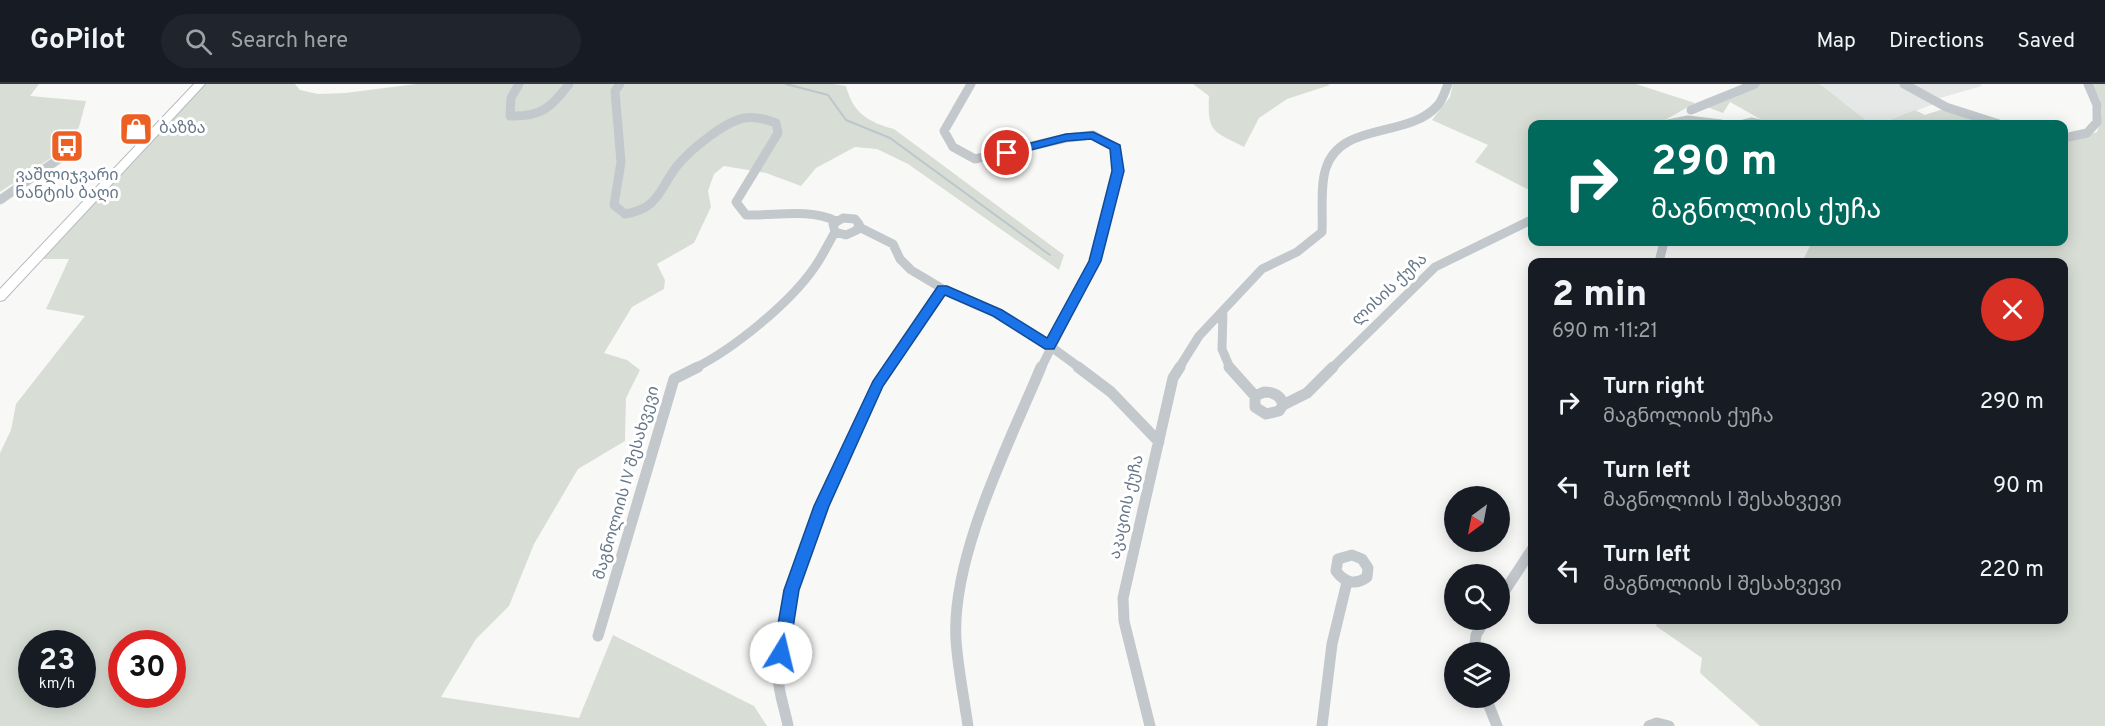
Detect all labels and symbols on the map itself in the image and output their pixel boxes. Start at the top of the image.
shop icon: ბაზზა [118,111,154,147]
place label: ბაზზა [159,119,206,139]
pin [981,127,1032,178]
bus stop icon: ვაშლიჯვარი ნანტის ბაღი [49,128,85,164]
place label: ვაშლიჯვარი ნანტის ბაღი [15,166,119,204]
street label: ლისის ქუჩა [1348,250,1432,330]
street label: მაგნოლიის IV შესახვევი [590,384,664,582]
street label: აკაციის ქუჩა [1105,453,1149,561]
north arrow [1444,486,1510,552]
position arrow [749,621,813,685]
speed limit sign: 30 [108,630,186,708]

